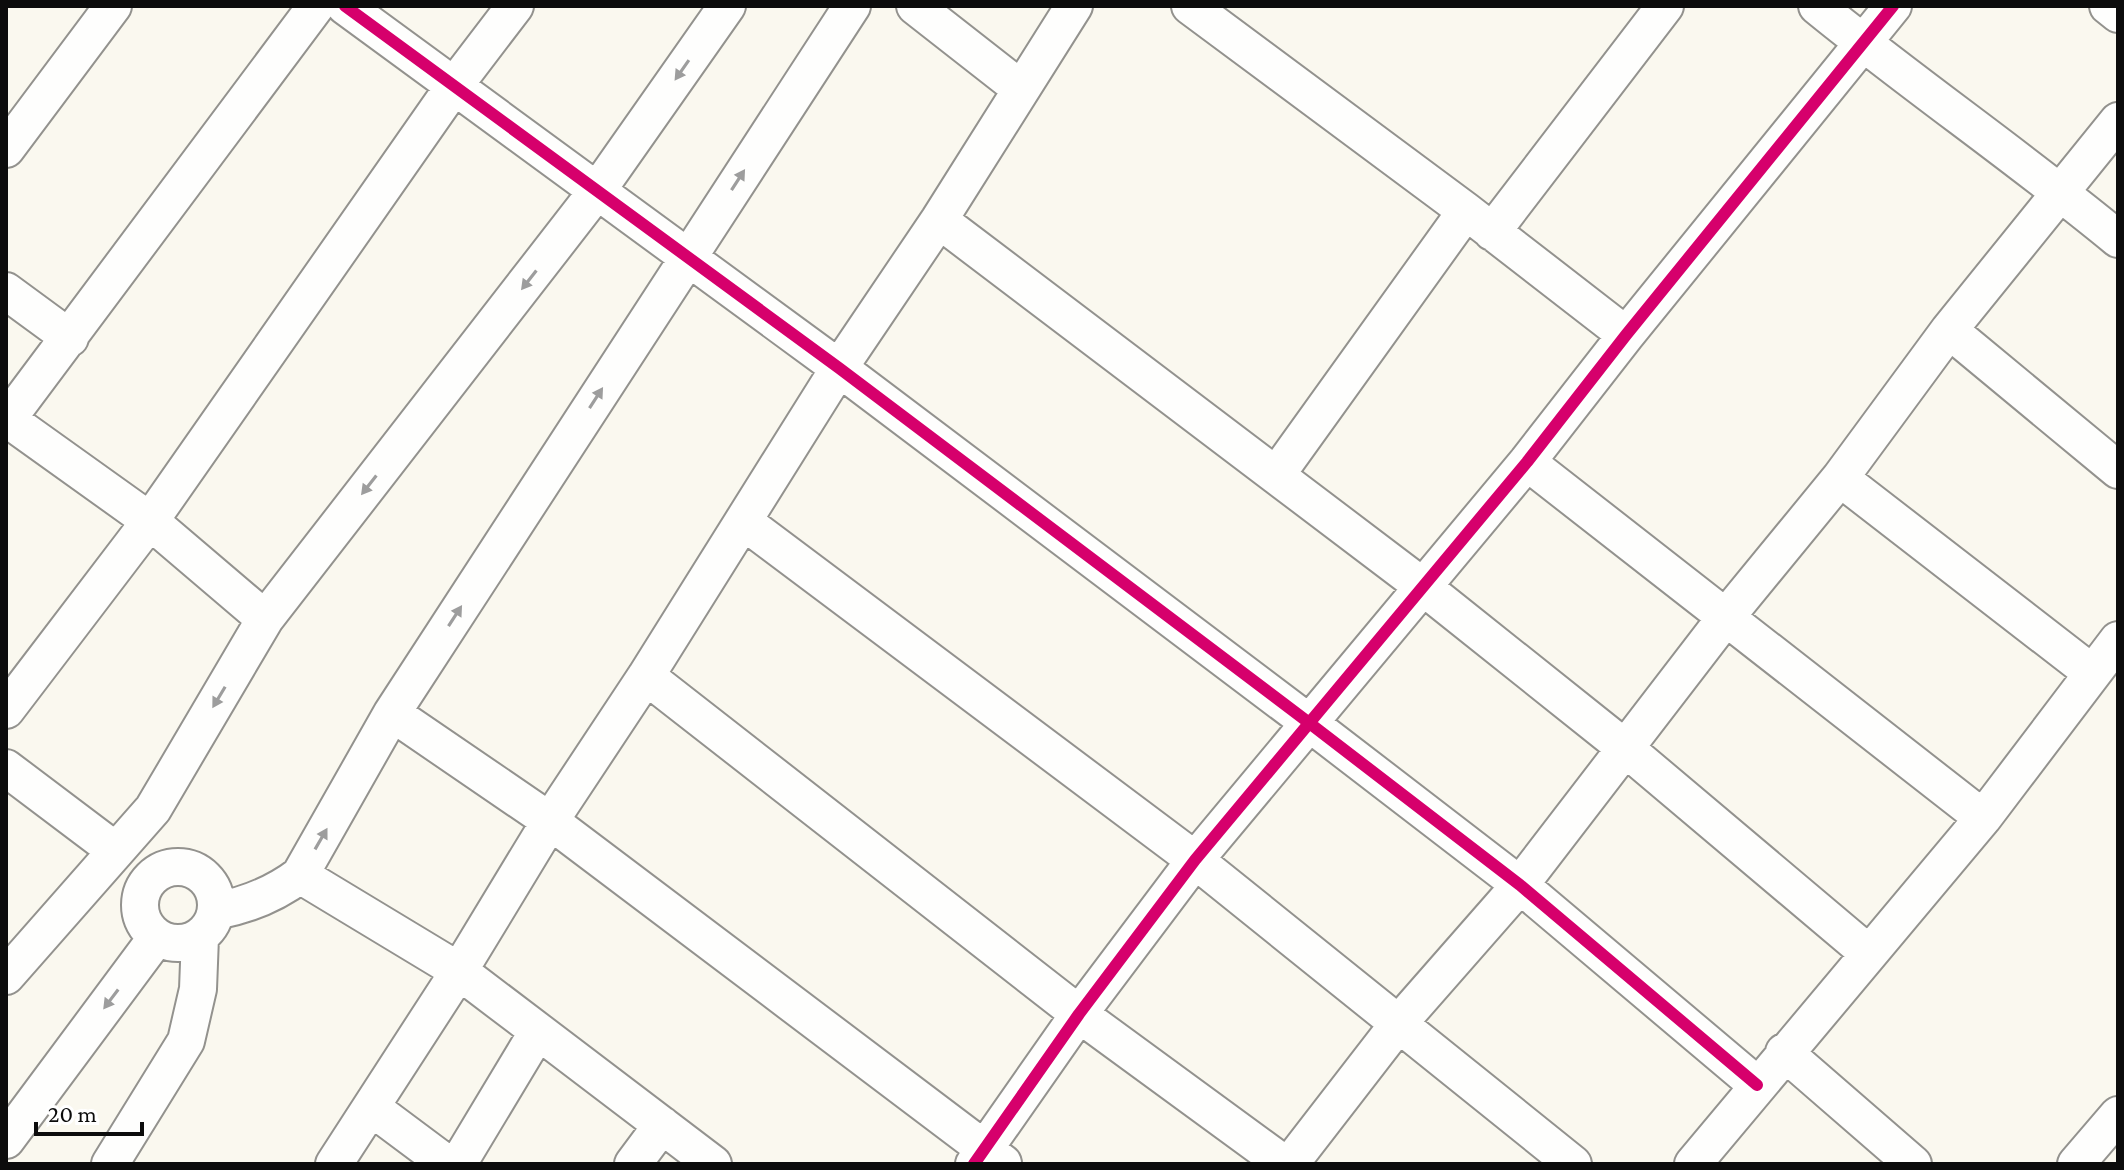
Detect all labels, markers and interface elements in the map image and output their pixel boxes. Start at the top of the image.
one-way arrow [675,59,690,80]
one-way arrow [730,170,745,191]
one-way arrow [521,270,537,290]
one-way arrow [588,387,603,409]
one-way arrow [362,475,378,495]
one-way arrow [447,606,462,627]
one-way arrow [212,686,226,708]
one-way arrow [314,828,328,850]
one-way arrow [103,989,119,1009]
scale bar [36,1086,142,1136]
text: 20 m [48,1100,97,1127]

